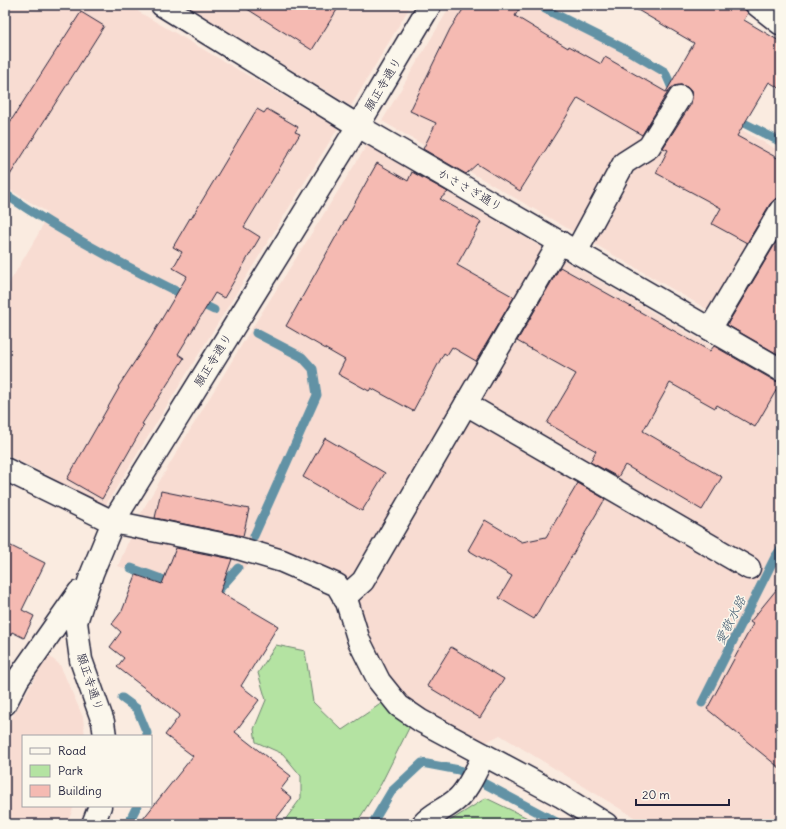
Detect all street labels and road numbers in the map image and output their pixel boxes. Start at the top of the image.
street label: 願正寺通り [361,54,404,113]
street label: かささぎ通り [435,165,505,214]
street label: 願正寺通り [190,330,235,389]
street label: 願正寺通り [74,651,107,713]

